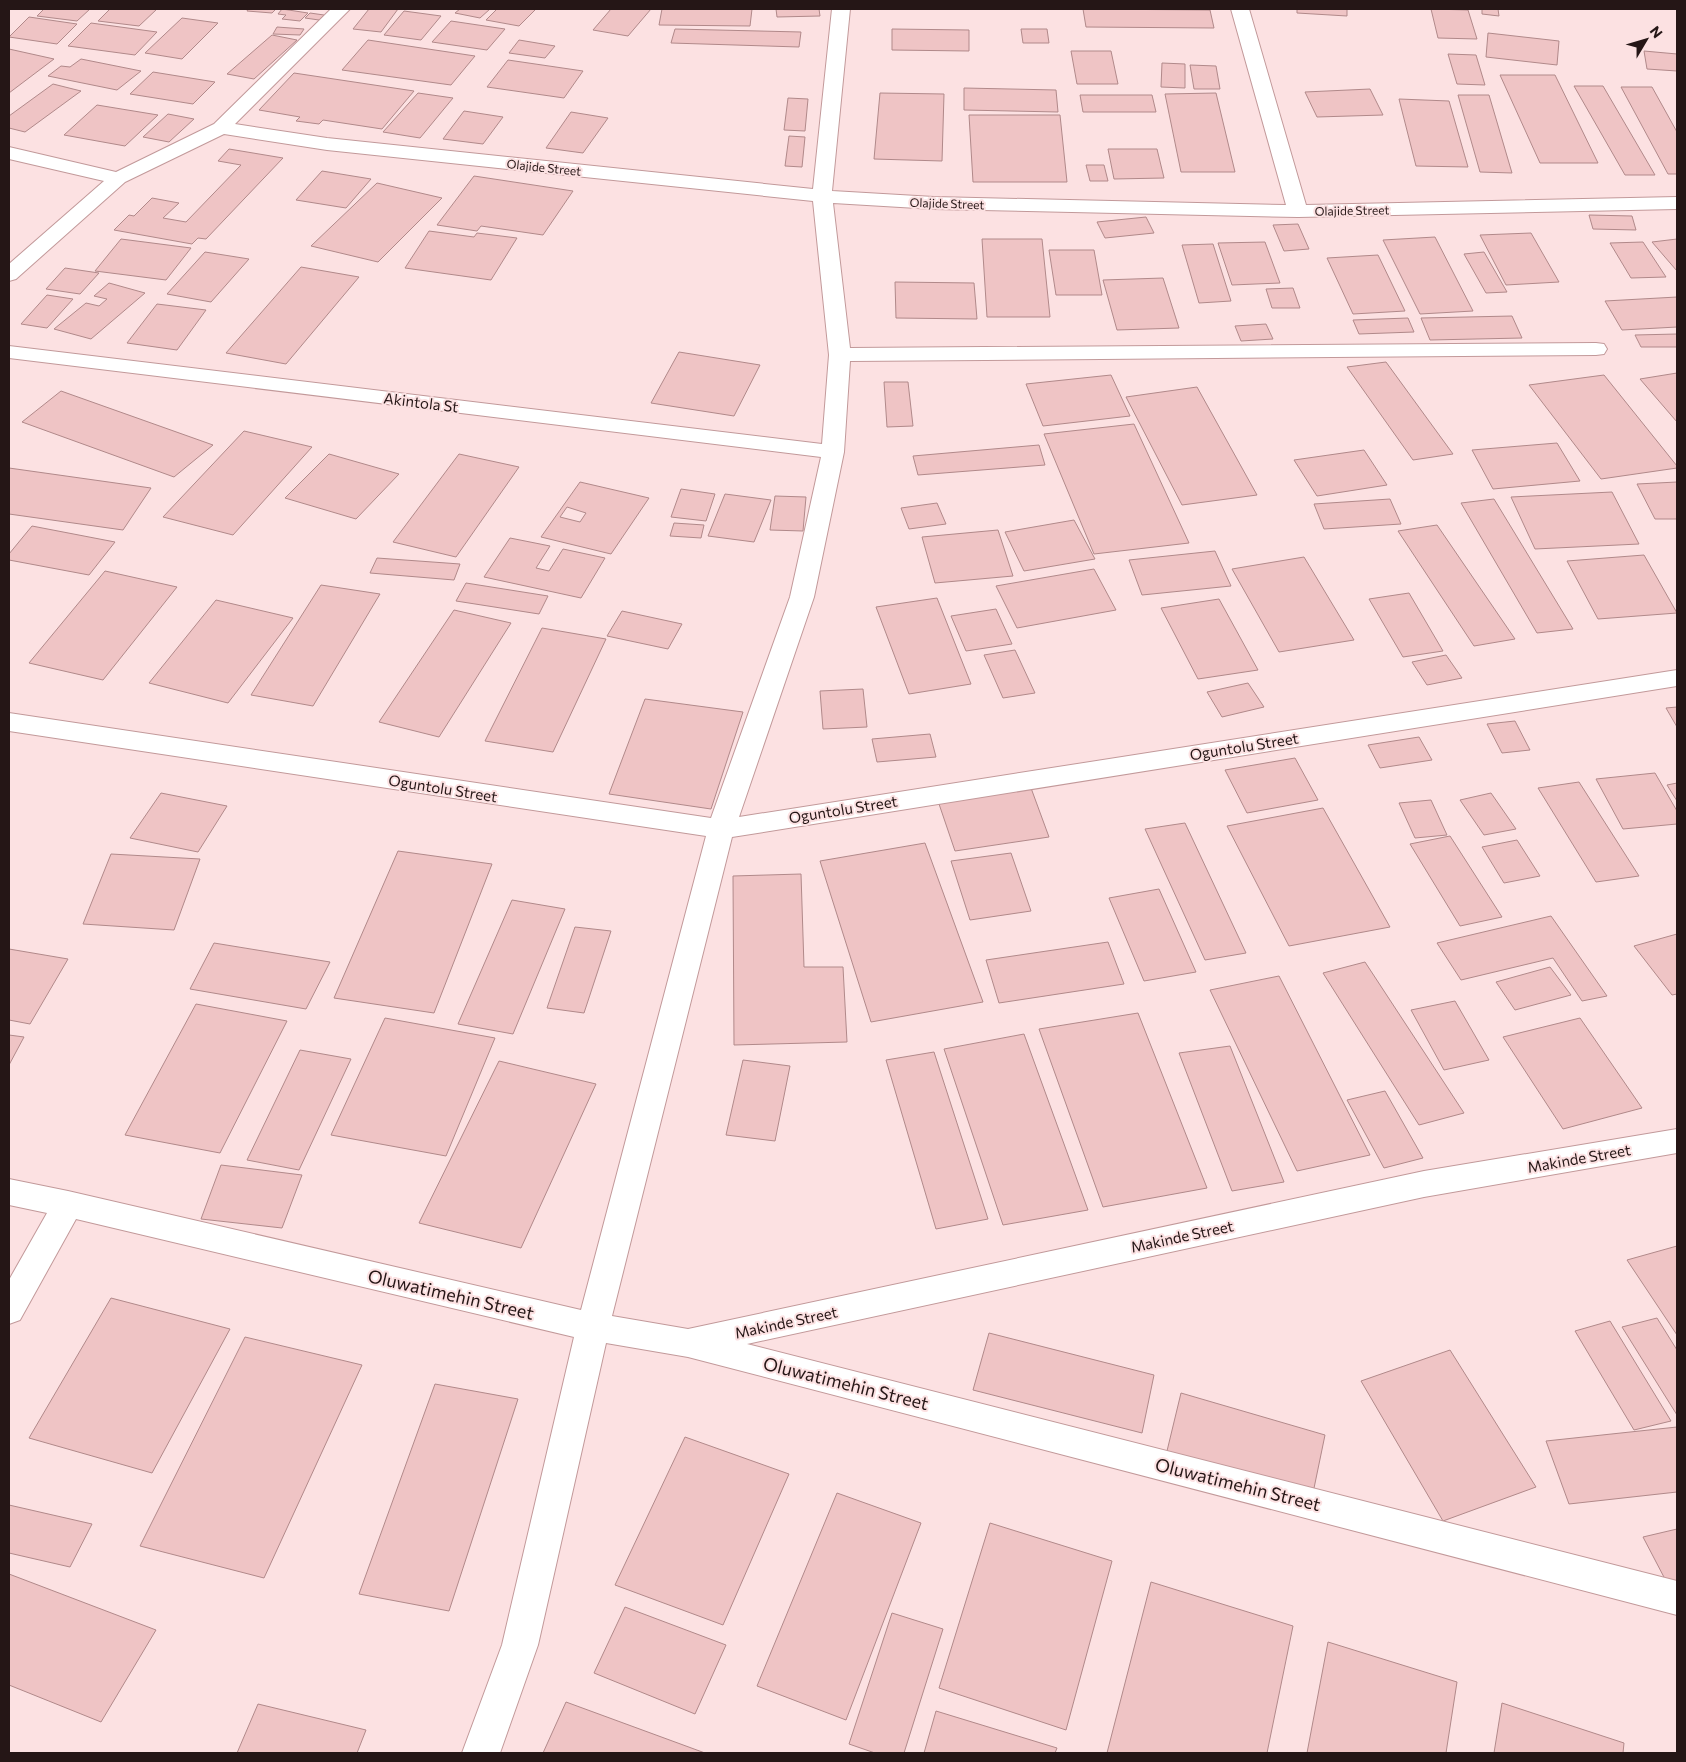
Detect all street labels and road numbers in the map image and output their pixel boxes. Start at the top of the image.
street label: Olajide Street [506,156,582,178]
street label: Olajide Street [909,195,985,211]
street label: Olajide Street [1315,202,1390,218]
street label: Akintola St [383,388,459,416]
street label: Oguntolu Street [1188,729,1300,763]
street label: Oguntolu Street [387,771,499,805]
street label: Oguntolu Street [787,792,899,826]
street label: Makinde Street [1526,1140,1632,1176]
street label: Makinde Street [1129,1216,1235,1256]
street label: Oluwatimehin Street [366,1264,536,1324]
street label: Makinde Street [733,1302,839,1342]
street label: Oluwatimehin Street [761,1352,931,1414]
street label: Oluwatimehin Street [1153,1453,1323,1515]

